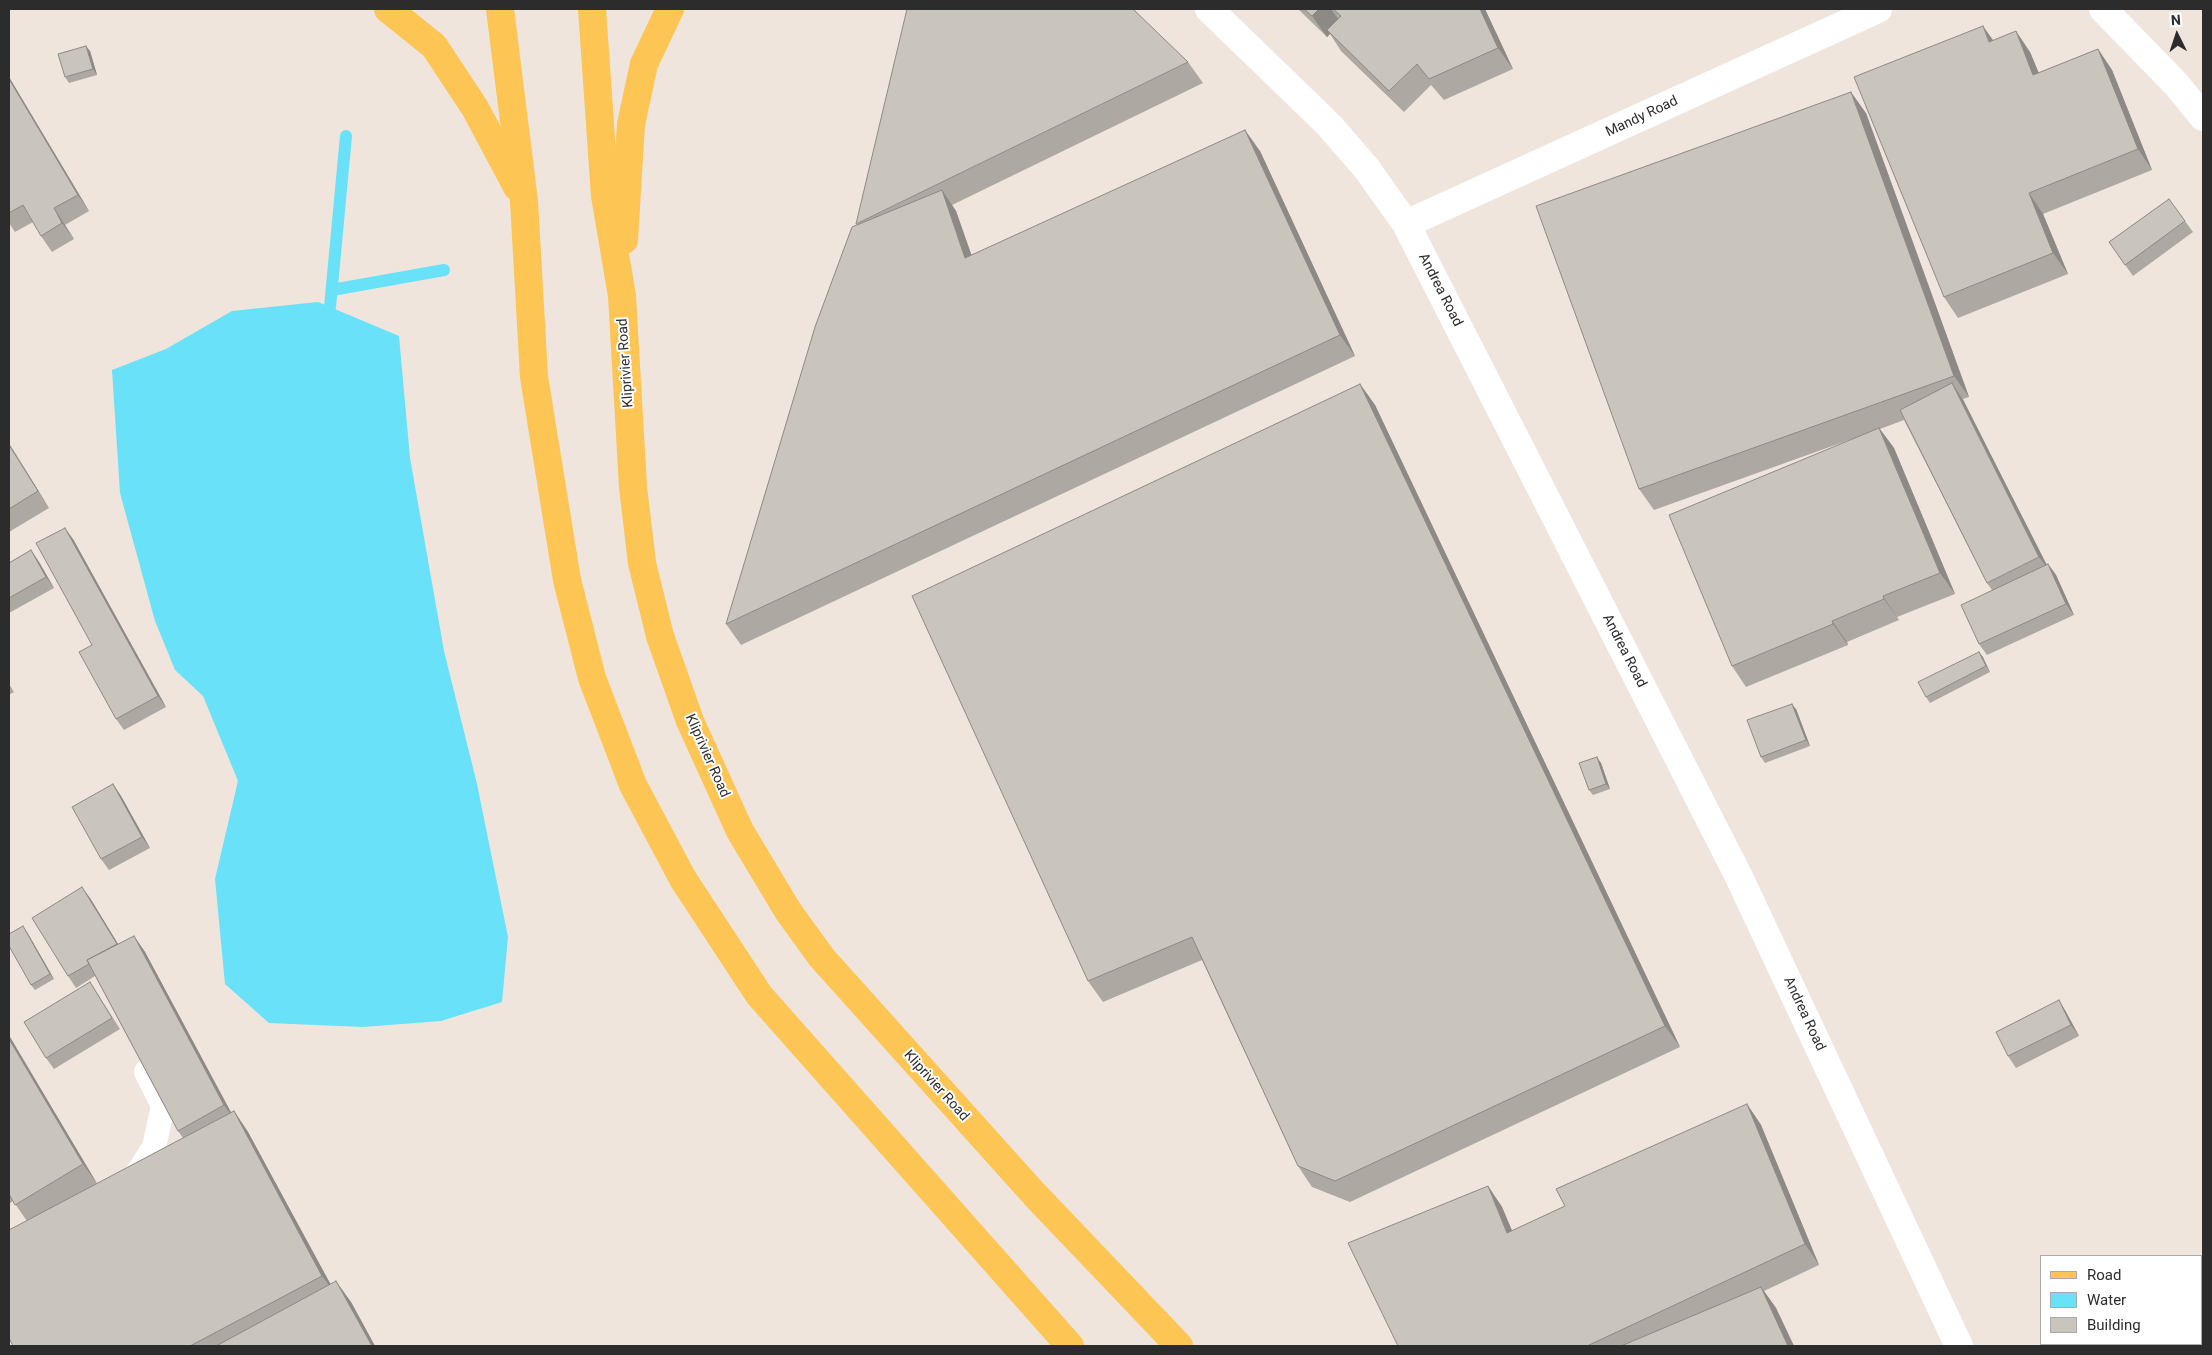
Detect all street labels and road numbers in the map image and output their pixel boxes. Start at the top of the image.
street label: Mandy Road [1603,93,1681,141]
street label: Andrea Road [1414,251,1466,329]
street label: Kliprivier Road [614,318,638,408]
street label: Andrea Road [1598,612,1650,690]
street label: Kliprivier Road [681,712,733,800]
street label: Andrea Road [1779,974,1829,1054]
street label: Kliprivier Road [900,1047,972,1125]

